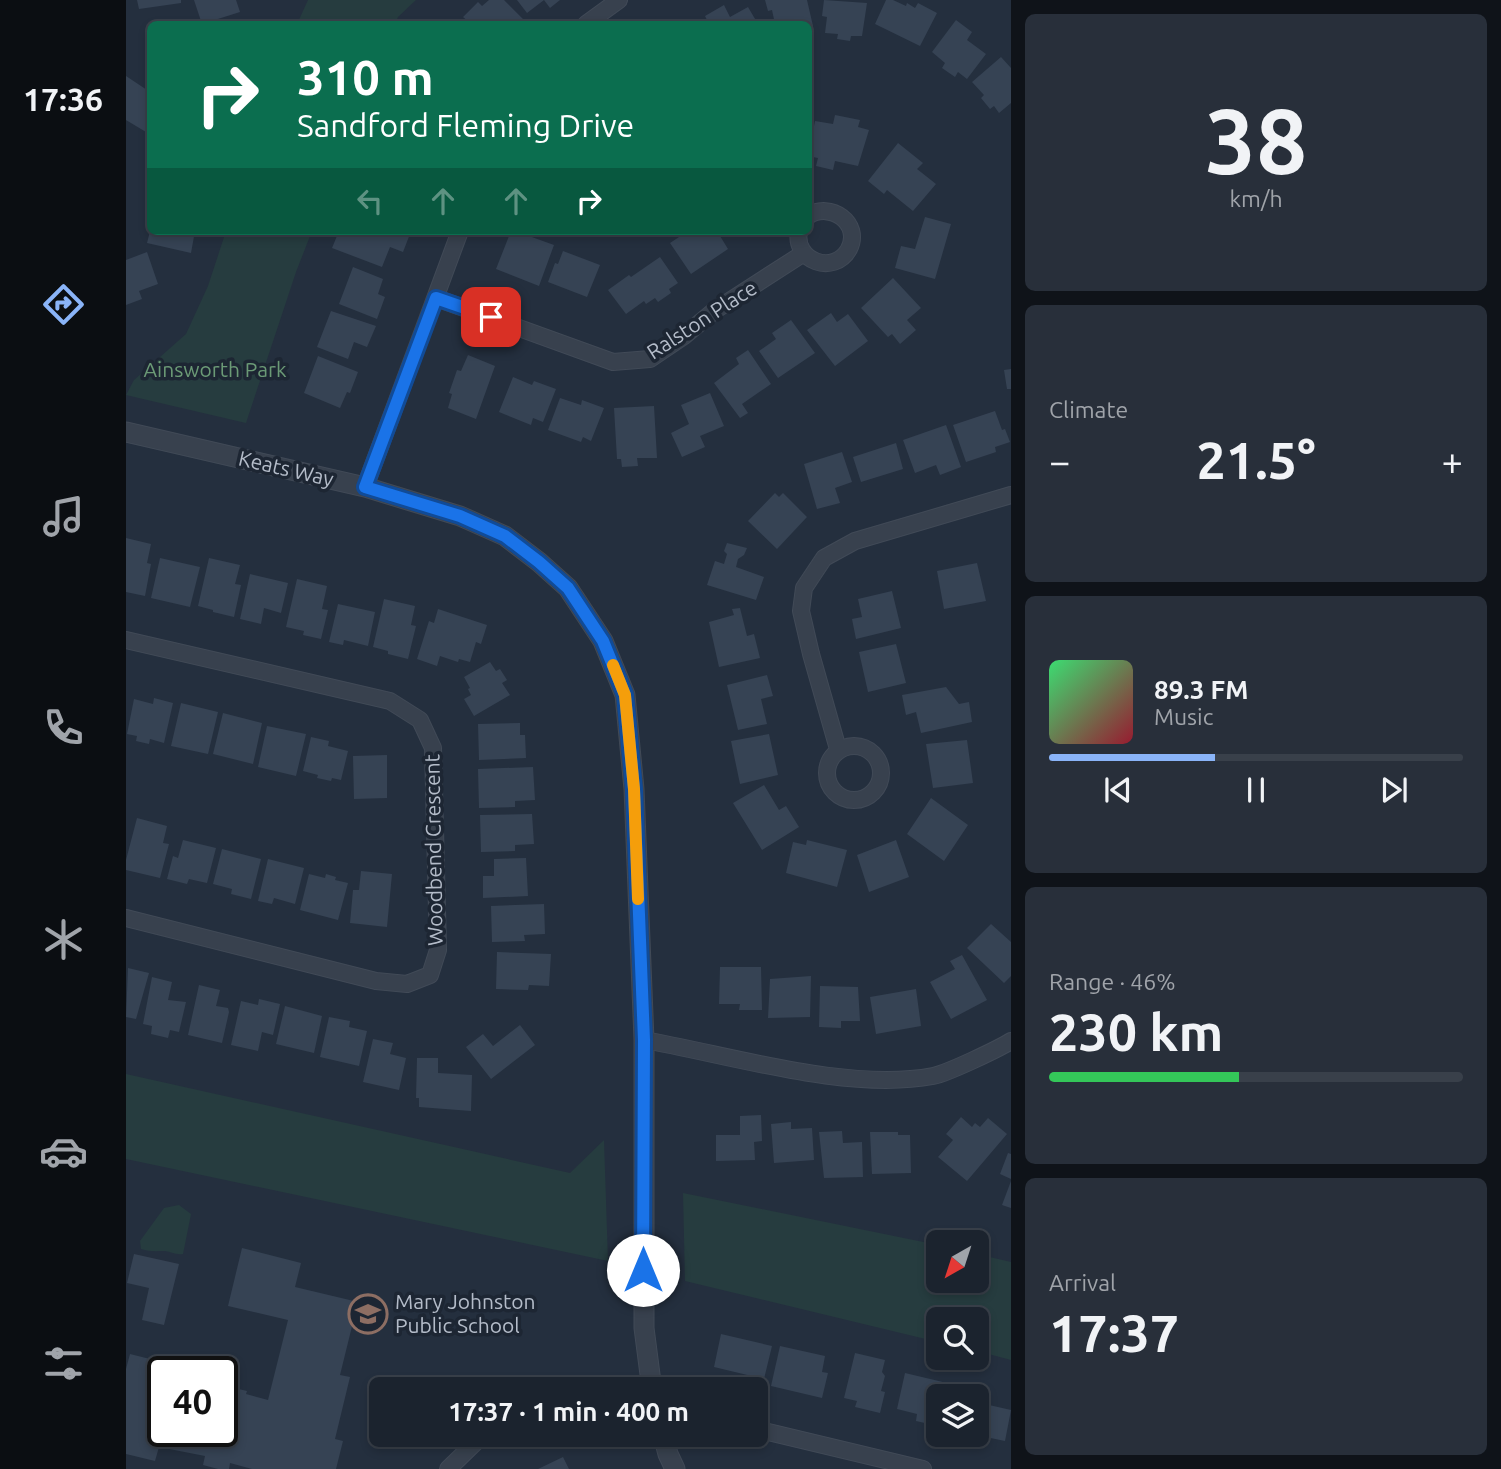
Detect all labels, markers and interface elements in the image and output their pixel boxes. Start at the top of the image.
icon: right [182,49,273,140]
text: 310 m [297,49,434,104]
text: 17:36 [23,81,103,117]
text: 38 [1205,89,1307,191]
text: Sandford Fleming Drive [297,107,634,143]
icon: left [351,182,389,220]
icon: ahead [424,182,462,220]
icon: ahead [497,182,535,220]
icon: right [570,182,608,220]
text: km/h [1229,186,1283,211]
street label: Ralston Place [642,275,761,364]
icon: directions [39,280,88,329]
pin [461,287,521,347]
icon: arrive [472,298,510,336]
park label: Ainsworth Park [143,357,287,381]
text: Climate [1049,397,1128,422]
text: 21.5° [1196,431,1316,489]
text: − [1049,440,1070,482]
text: + [1442,440,1463,482]
street label: Keats Way [236,445,336,491]
icon: music [39,492,88,541]
text: 89.3 FM [1154,675,1248,704]
icon: phone [39,703,88,752]
text: Music [1154,704,1213,729]
street label: Woodbend Crescent [419,754,447,946]
icon: previous [1099,771,1137,809]
icon: pause [1237,771,1275,809]
icon: next [1375,771,1413,809]
icon: climate [39,915,88,964]
text: Range · 46% [1049,969,1176,994]
text: 230 km [1049,1003,1223,1061]
icon: car [39,1127,88,1176]
north arrow [926,1230,989,1293]
map controls [926,1230,989,1447]
position arrow [606,1233,680,1307]
text: Arrival [1049,1270,1116,1295]
place label: Mary Johnston Public School [395,1289,536,1337]
school or university icon: Mary Johnston Public School [347,1293,389,1335]
text: 17:37 [1049,1304,1179,1362]
button: search [926,1307,989,1370]
icon: filters [39,1339,88,1388]
speed limit sign: 40 [147,1356,238,1447]
button: layers [926,1384,989,1447]
text: 17:37 · 1 min · 400 m [448,1397,689,1426]

